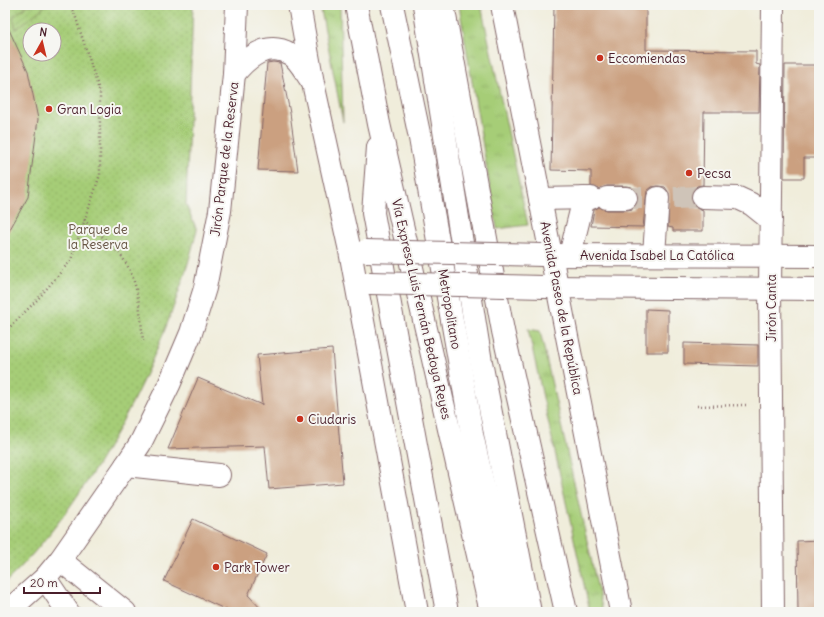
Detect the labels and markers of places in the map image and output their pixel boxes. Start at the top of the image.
place label: Eccomiendas [608,50,686,67]
marker: Eccomiendas [595,53,605,63]
place label: Gran Logia [57,101,121,118]
marker: Gran Logia [44,104,54,114]
place label: Pecsa [697,165,731,182]
marker: Pecsa [684,168,694,178]
place label: Ciudaris [308,411,356,428]
marker: Ciudaris [295,414,305,424]
place label: Park Tower [224,559,290,576]
marker: Park Tower [211,562,221,572]

